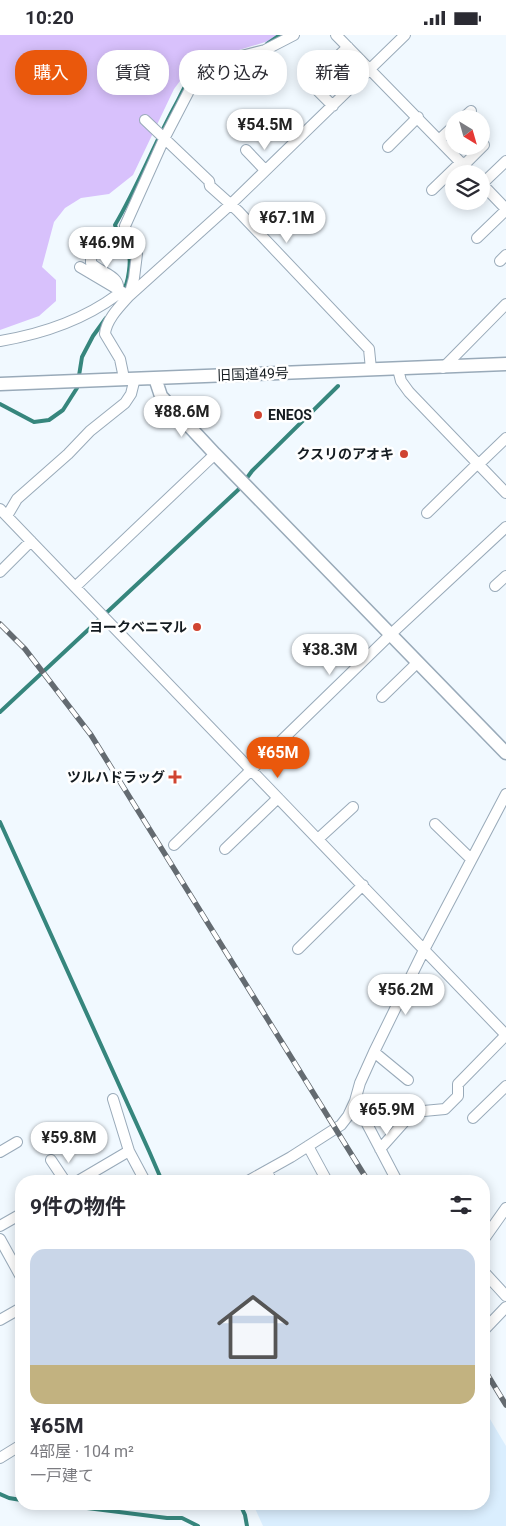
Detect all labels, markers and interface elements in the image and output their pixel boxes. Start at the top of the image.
text: 10:20 [25,6,74,29]
chip: 購入 [15,50,87,95]
chip: 賃貸 [97,50,169,95]
chip: 絞り込み [179,50,287,95]
chip: 新着 [297,50,369,95]
pin: ¥54.5M [224,109,306,151]
north arrow [445,110,490,155]
map controls [445,110,490,210]
text: ¥54.5M [238,115,292,134]
button: layers [445,165,490,210]
pin: ¥67.1M [246,201,328,244]
text: ¥67.1M [260,208,314,227]
pin: ¥46.9M [66,227,148,269]
text: ¥46.9M [80,233,134,252]
street label: 旧国道49号 [217,365,289,383]
pin: ¥88.6M [141,395,223,438]
text: ¥88.6M [155,402,209,421]
place label: ENEOS [268,407,312,423]
marker: ENEOS [252,409,264,421]
place label: クスリのアオキ [296,446,394,462]
marker: クスリのアオキ [398,448,410,460]
place label: ヨークベニマル [89,619,187,635]
marker: ヨークベニマル [191,621,203,633]
pin: ¥38.3M [289,633,371,676]
text: ¥38.3M [303,640,357,659]
pin: ¥65M [248,737,308,779]
text: ¥65M [258,743,298,762]
place label: ツルハドラッグ [67,769,165,785]
marker: ツルハドラッグ [169,771,181,783]
pin: ¥56.2M [365,973,447,1016]
text: ¥56.2M [379,980,433,999]
pin: ¥65.9M [346,1093,428,1136]
text: ¥65.9M [360,1100,414,1119]
pin: ¥59.8M [28,1121,110,1164]
text: ¥59.8M [42,1128,96,1147]
icon: filters [447,1191,475,1219]
text: 9件の物件 [30,1195,126,1219]
icon: home [208,1282,298,1372]
text: ¥65M [30,1414,84,1438]
text: 4部屋 · 104 m² [30,1442,134,1461]
text: 一戸建て [30,1466,94,1485]

